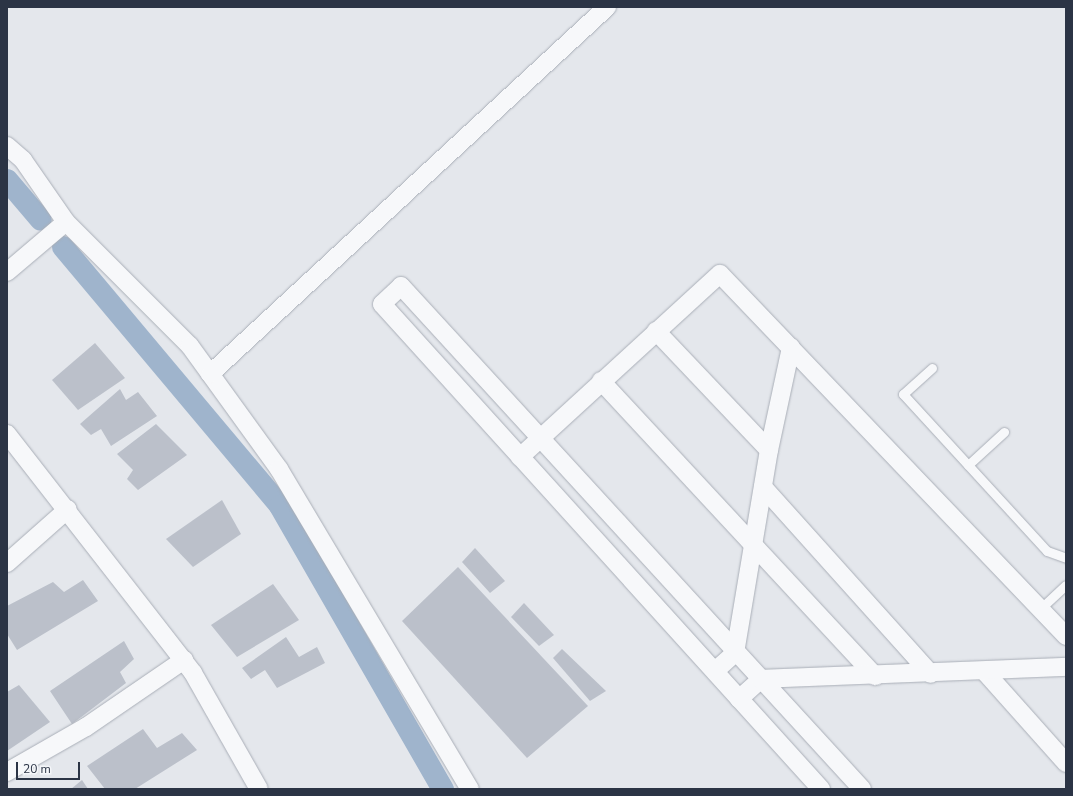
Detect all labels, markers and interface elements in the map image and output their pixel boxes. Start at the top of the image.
scale bar [18,754,82,780]
text: 20 m [23,761,51,777]

